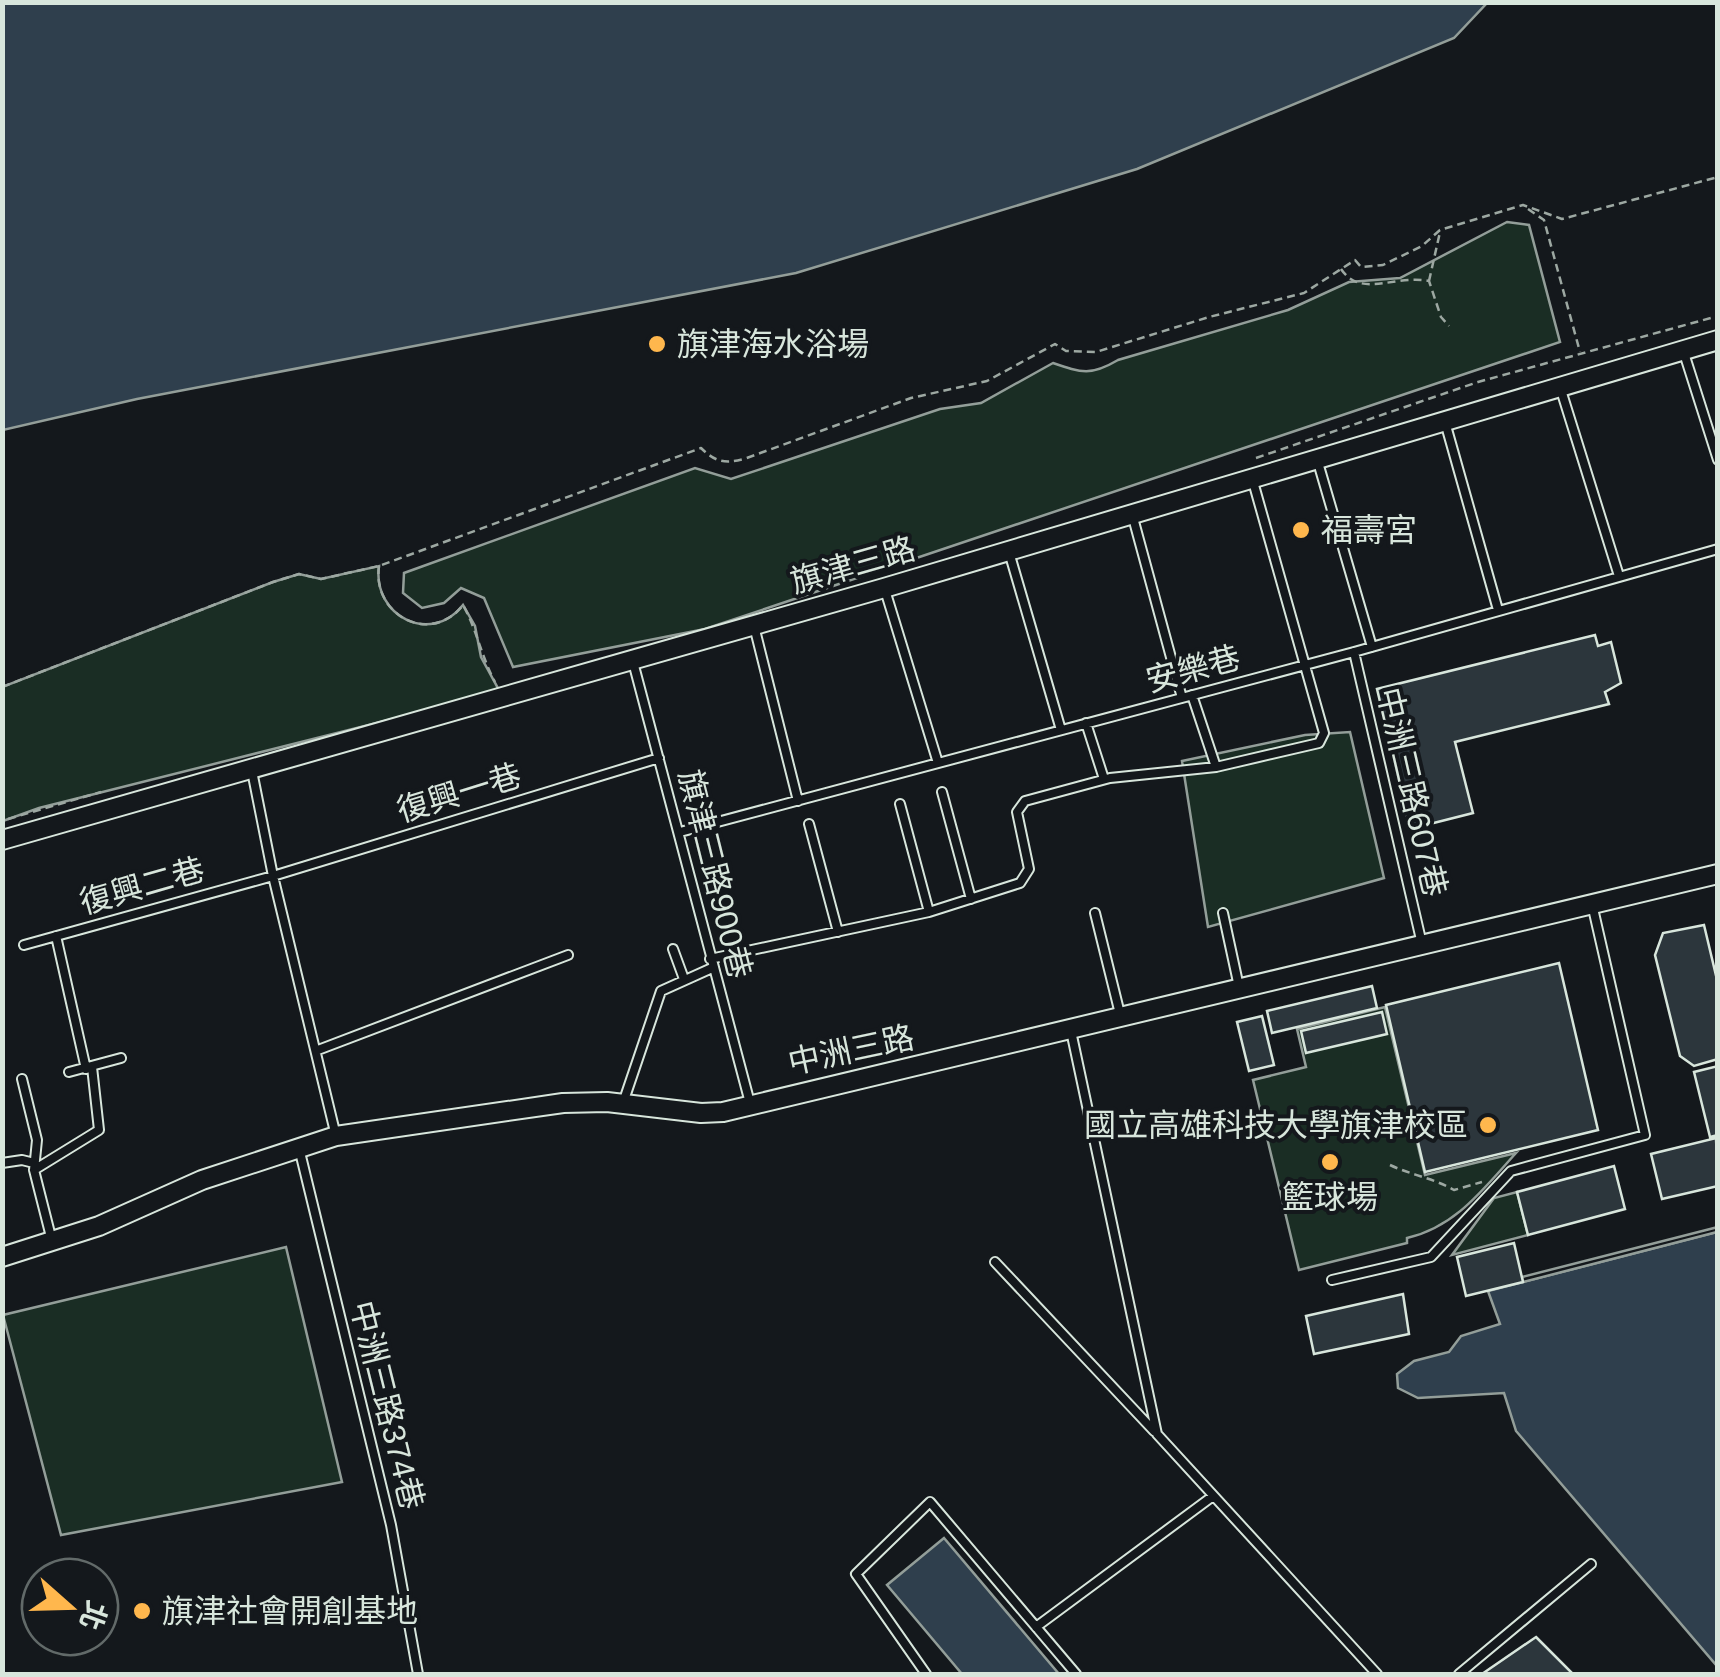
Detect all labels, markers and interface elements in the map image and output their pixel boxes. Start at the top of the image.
place label: 旗津海水浴場 [677,326,869,362]
marker: 旗津海水浴場 [646,333,668,355]
place label: 福壽宮 [1321,512,1417,548]
marker: 福壽宮 [1290,519,1312,541]
street label: 旗津三路 [787,530,919,600]
street label: 安樂巷 [1142,639,1244,699]
street label: 中洲三路607巷 [1370,684,1454,900]
street label: 復興一巷 [393,757,525,829]
street label: 旗津三路900巷 [672,766,758,982]
street label: 復興二巷 [76,851,208,921]
street label: 中洲三路 [785,1019,917,1081]
place label: 國立高雄科技大學旗津校區 [1084,1107,1468,1143]
marker: 國立高雄科技大學旗津校區 [1477,1114,1499,1136]
marker: 籃球場 [1319,1151,1341,1173]
place label: 籃球場 [1282,1179,1378,1215]
street label: 中洲三路374巷 [344,1297,430,1513]
north arrow [20,1557,120,1657]
place label: 旗津社會開創基地 [162,1593,418,1629]
text: 北 [74,1597,112,1634]
marker: 旗津社會開創基地 [131,1600,153,1622]

